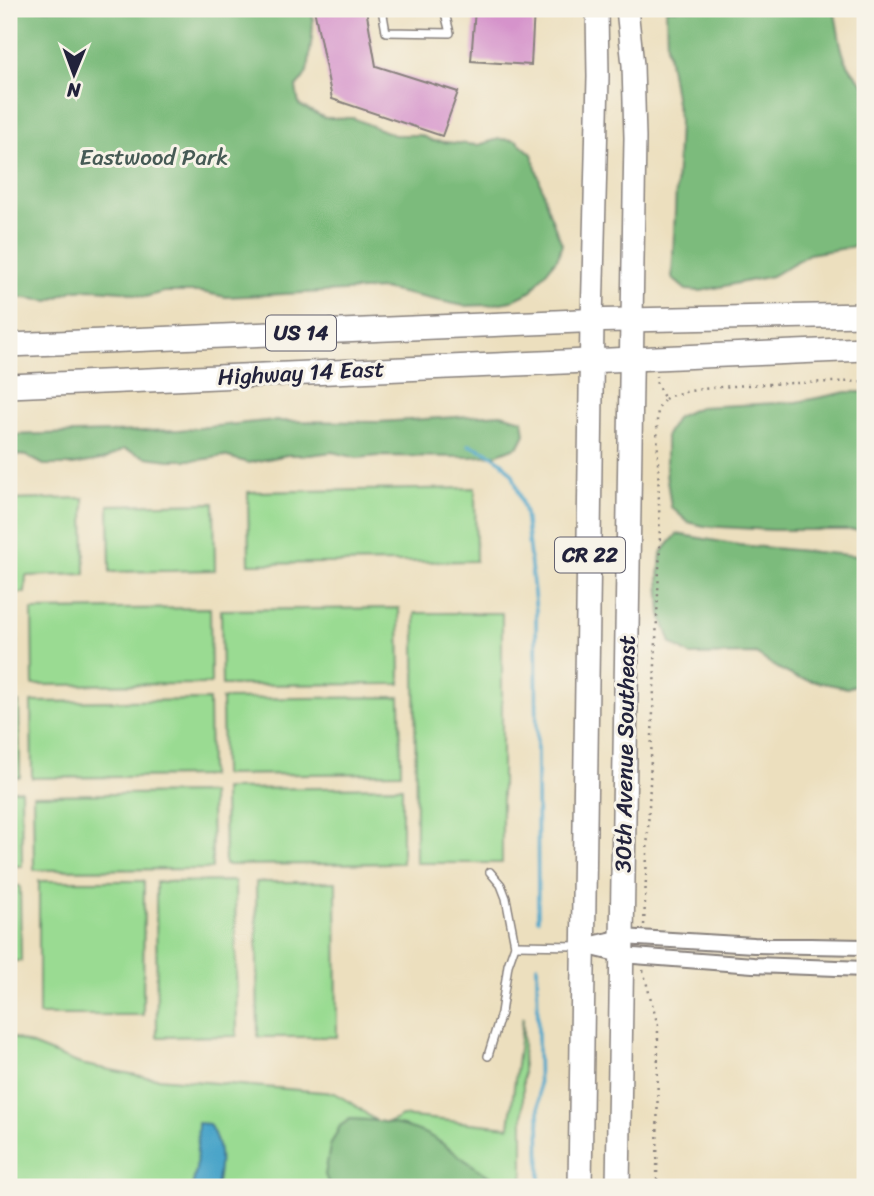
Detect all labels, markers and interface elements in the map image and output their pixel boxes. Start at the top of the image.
north arrow [38,38,108,108]
text: N [66,74,82,107]
park label: Eastwood Park [79,137,229,178]
road number: US 14 [266,316,336,350]
street label: Highway 14 East [217,348,385,398]
road number: CR 22 [555,538,625,572]
street label: 30th Avenue Southeast [602,635,648,873]

